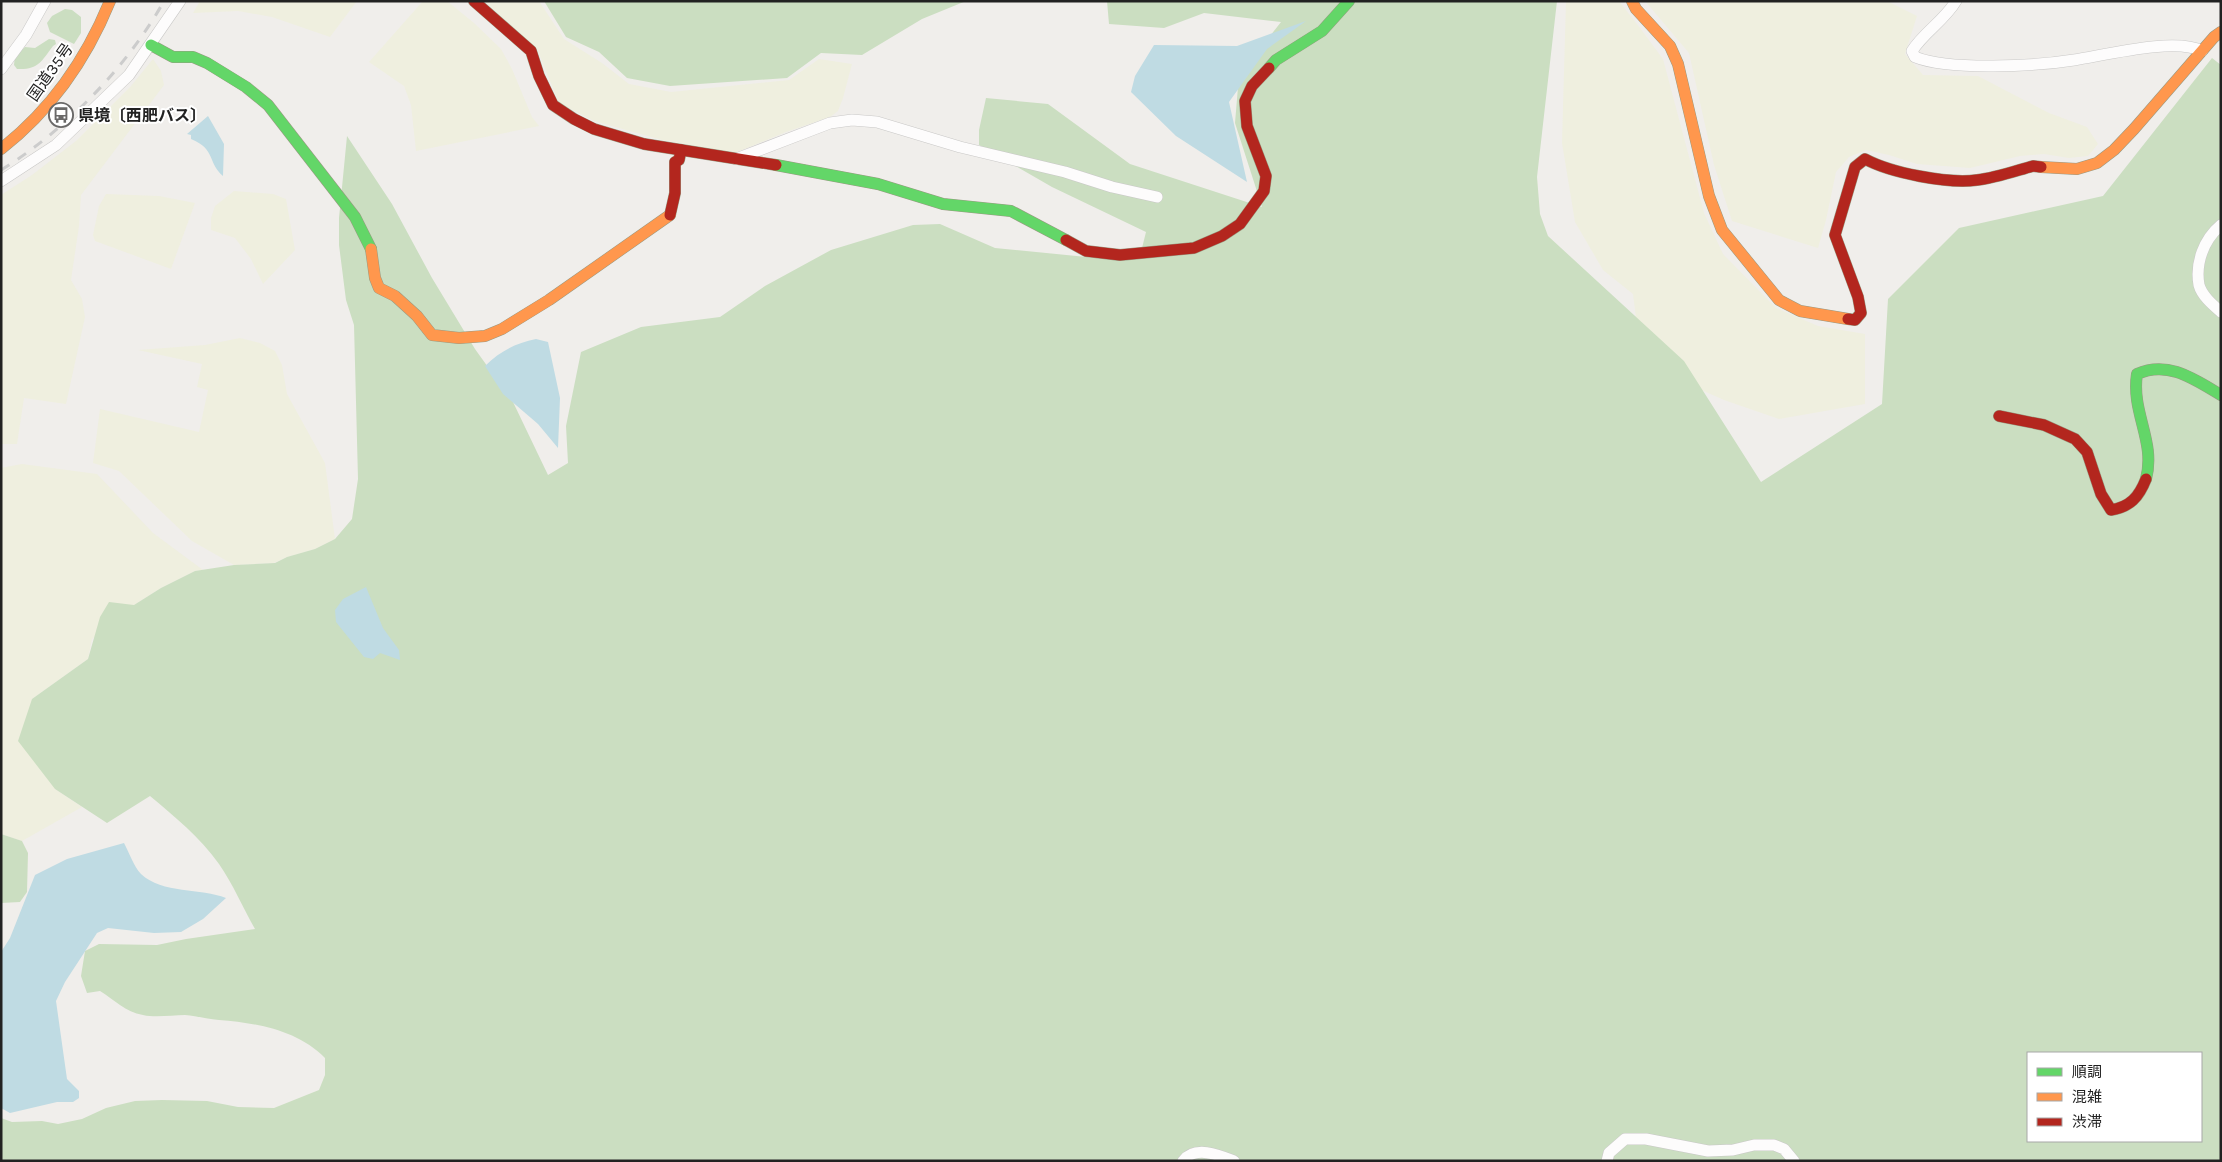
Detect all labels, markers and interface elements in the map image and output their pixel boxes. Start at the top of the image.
street label: 国道35号 [23,39,77,105]
bus stop icon: 県境〔西肥バス〕 [48,102,74,128]
place label: 県境〔西肥バス〕 [78,106,206,125]
legend [2027,1052,2202,1142]
text: 順調 [2072,1063,2102,1081]
text: 混雑 [2072,1088,2102,1106]
text: 渋滞 [2072,1113,2102,1131]

